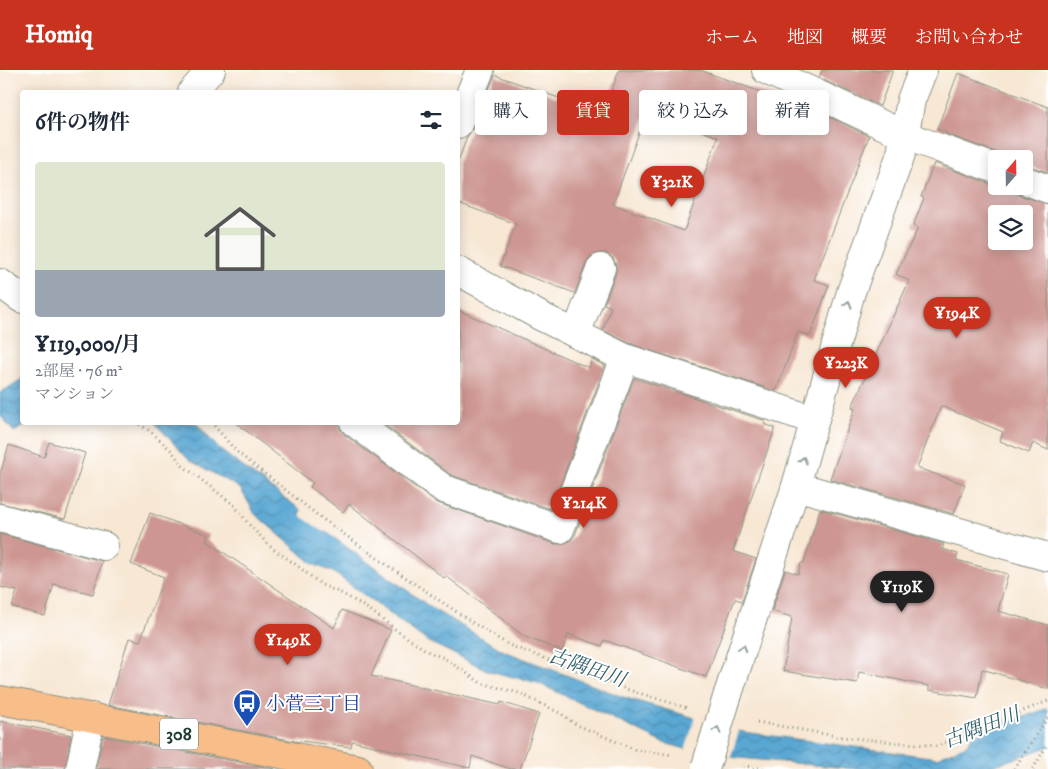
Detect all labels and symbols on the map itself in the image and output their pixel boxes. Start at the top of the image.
north arrow [988,150,1032,195]
pin: ¥321K [637,166,707,208]
pin: ¥194K [922,296,992,339]
one-way arrow [842,299,853,308]
pin: ¥223K [811,346,881,389]
one-way arrow [798,456,808,464]
pin: ¥214K [549,486,619,529]
pin: ¥119K [867,570,937,613]
pin: ¥149K [253,624,323,666]
water label: 古隅田川 [545,644,630,694]
one-way arrow [737,644,747,653]
bus stop icon: 小菅三丁目 [232,688,262,727]
place label: 小菅三丁目 [266,693,361,716]
water label: 古隅田川 [940,702,1025,754]
road number: 308 [160,719,198,750]
one-way arrow [711,726,721,735]

